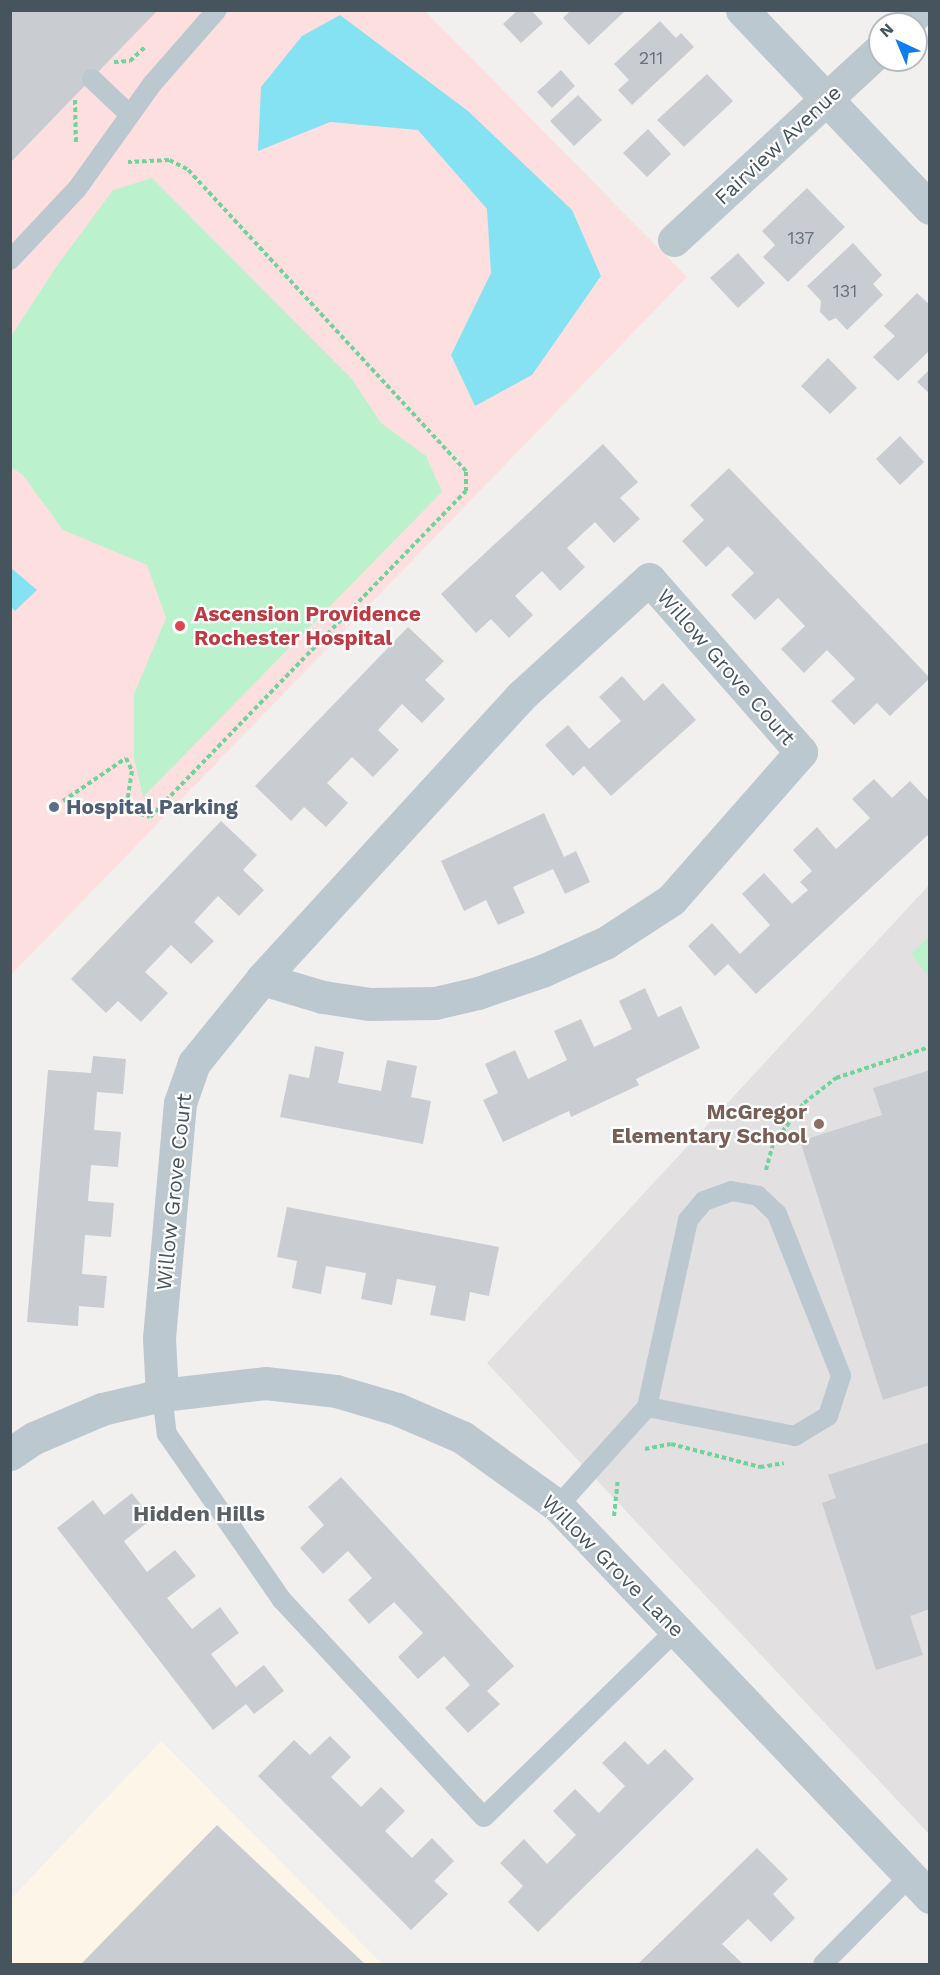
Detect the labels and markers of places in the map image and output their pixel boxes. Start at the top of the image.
place label: Ascension Providence Rochester Hospital [194,601,421,651]
marker: Ascension Providence Rochester Hospital [171,617,189,635]
place label: Hospital Parking [66,794,238,820]
marker: Hospital Parking [47,800,61,814]
place label: McGregor Elementary School [611,1099,807,1149]
marker: McGregor Elementary School [812,1117,826,1131]

